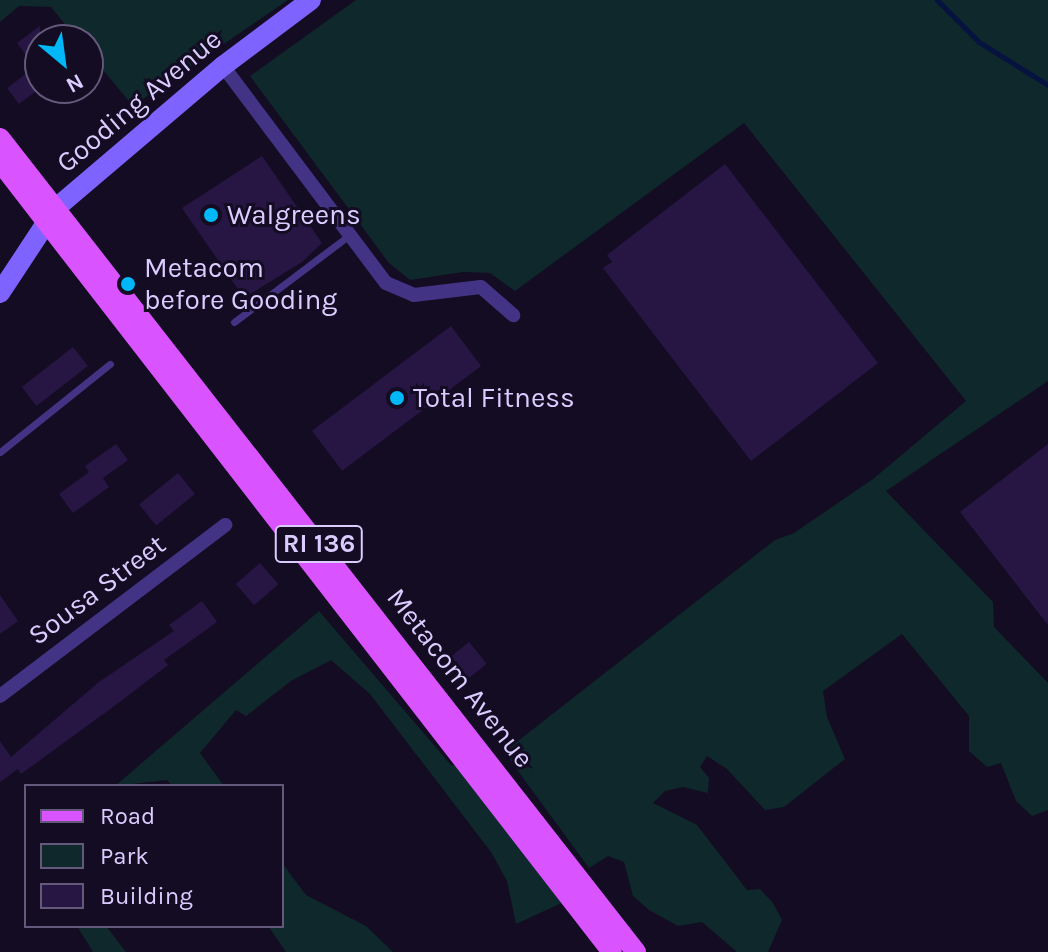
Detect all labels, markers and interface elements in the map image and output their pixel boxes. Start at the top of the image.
street label: Gooding Avenue [50,22,228,180]
north arrow [24,24,104,104]
text: N [61,68,88,98]
place label: Walgreens [227,198,361,232]
marker: Walgreens [202,206,220,224]
place label: Metacom before Gooding [144,251,337,317]
marker: Metacom before Gooding [119,275,137,293]
place label: Total Fitness [413,381,575,415]
marker: Total Fitness [388,389,406,407]
road number: RI 136 [273,522,365,566]
street label: Sousa Street [22,528,172,652]
street label: Metacom Avenue [379,581,541,775]
legend [24,784,284,928]
text: Road [100,802,155,830]
text: Park [100,842,149,870]
text: Building [100,882,193,910]

